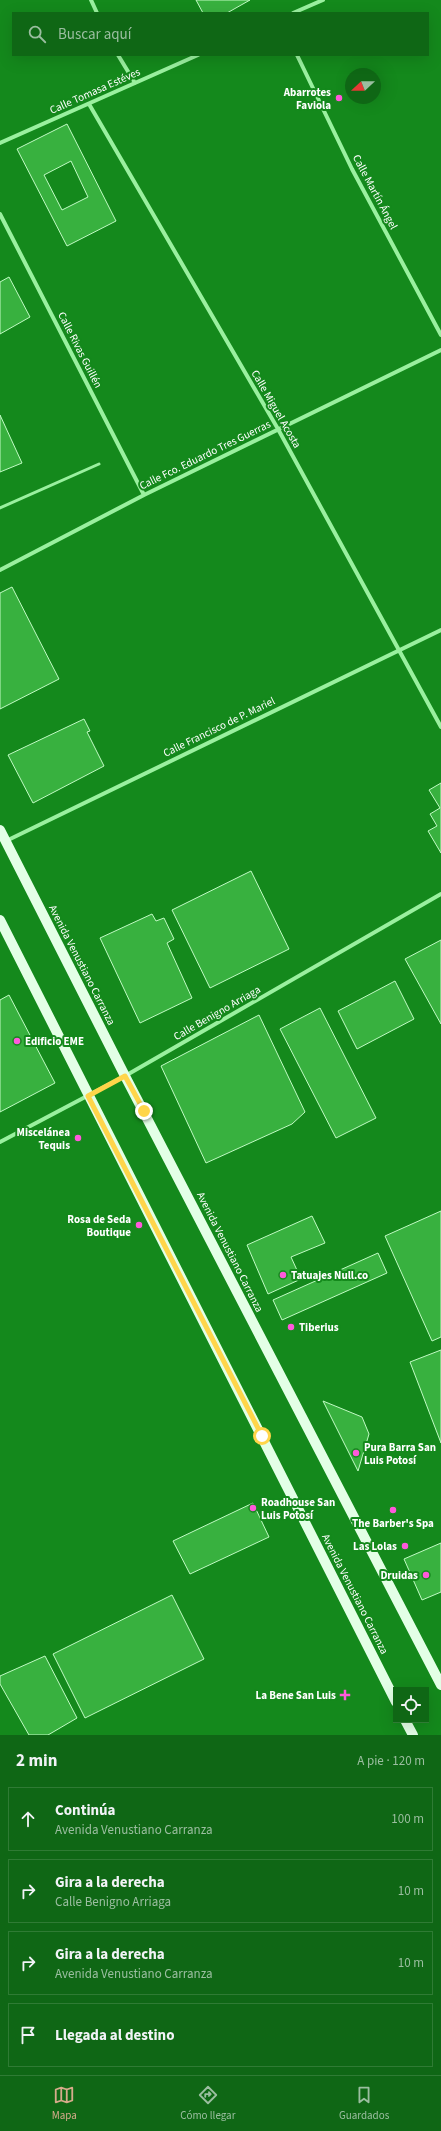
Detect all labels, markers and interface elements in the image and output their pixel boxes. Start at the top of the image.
search box [12,12,429,56]
icon: search [26,23,48,45]
text: Buscar aquí [58,24,131,45]
street label: Calle Tomasa Estéves [47,64,143,118]
north arrow [345,68,381,104]
place label: Abarrotes Faviola [283,85,331,113]
marker: Abarrotes Faviola [334,93,344,103]
street label: Calle Martín Ángel [349,152,401,232]
street label: Calle Rivas Guillén [54,309,106,391]
street label: Calle Miguel Acosta [248,367,304,451]
street label: Calle Fco. Eduardo Tres Guerras [137,416,274,493]
street label: Calle Francisco de P. Mariel [161,693,278,761]
street label: Avenida Venustiano Carranza [45,902,119,1028]
street label: Calle Benigno Arriaga [171,982,263,1044]
place label: Edificio EME [25,1034,84,1049]
marker: Edificio EME [12,1036,22,1046]
route end [135,1102,153,1120]
place label: Miscelánea Tequis [17,1125,70,1153]
marker: Miscelánea Tequis [73,1133,83,1143]
street label: Avenida Venustiano Carranza [193,1189,267,1315]
place label: Rosa de Seda Boutique [67,1212,131,1240]
marker: Rosa de Seda Boutique [134,1220,144,1230]
place label: Tatuajes Null.co [291,1268,368,1283]
marker: Tatuajes Null.co [278,1270,288,1280]
place label: Tiberius [299,1320,339,1335]
marker: Tiberius [286,1322,296,1332]
route start [253,1427,271,1445]
place label: Pura Barra San Luis Potosí [364,1440,436,1468]
marker: Pura Barra San Luis Potosí [351,1448,361,1458]
place label: Roadhouse San Luis Potosí [261,1495,335,1523]
marker: Roadhouse San Luis Potosí [248,1503,258,1513]
marker: The Barber's Spa [388,1505,398,1515]
place label: The Barber's Spa [352,1516,434,1531]
street label: Avenida Venustiano Carranza [318,1531,392,1657]
place label: Las Lolas [353,1539,397,1554]
marker: Las Lolas [400,1541,410,1551]
place label: Druidas [380,1568,418,1583]
marker: Druidas [421,1570,431,1580]
map controls [393,1687,429,1723]
button: locate [393,1687,429,1723]
place label: La Bene San Luis [256,1688,336,1703]
marker: La Bene San Luis [339,1689,351,1701]
text: 2 min [16,1749,57,1773]
text: A pie · 120 m [357,1752,425,1770]
text: Continúa [55,1800,116,1821]
icon: ahead [17,1808,39,1830]
text: 100 m [391,1810,424,1828]
text: Avenida Venustiano Carranza [55,1821,212,1839]
text: Gira a la derecha [55,1872,165,1893]
icon: right [17,1880,39,1902]
text: 10 m [398,1882,424,1900]
text: Calle Benigno Arriaga [55,1893,171,1911]
text: Gira a la derecha [55,1944,165,1965]
icon: right [17,1952,39,1974]
text: 10 m [398,1954,424,1972]
text: Avenida Venustiano Carranza [55,1965,212,1983]
icon: arrive [17,2024,39,2046]
text: Llegada al destino [55,2025,175,2046]
tab: Mapa [52,2084,77,2123]
tab: Cómo llegar [180,2084,235,2123]
tab: Guardados [339,2084,389,2123]

